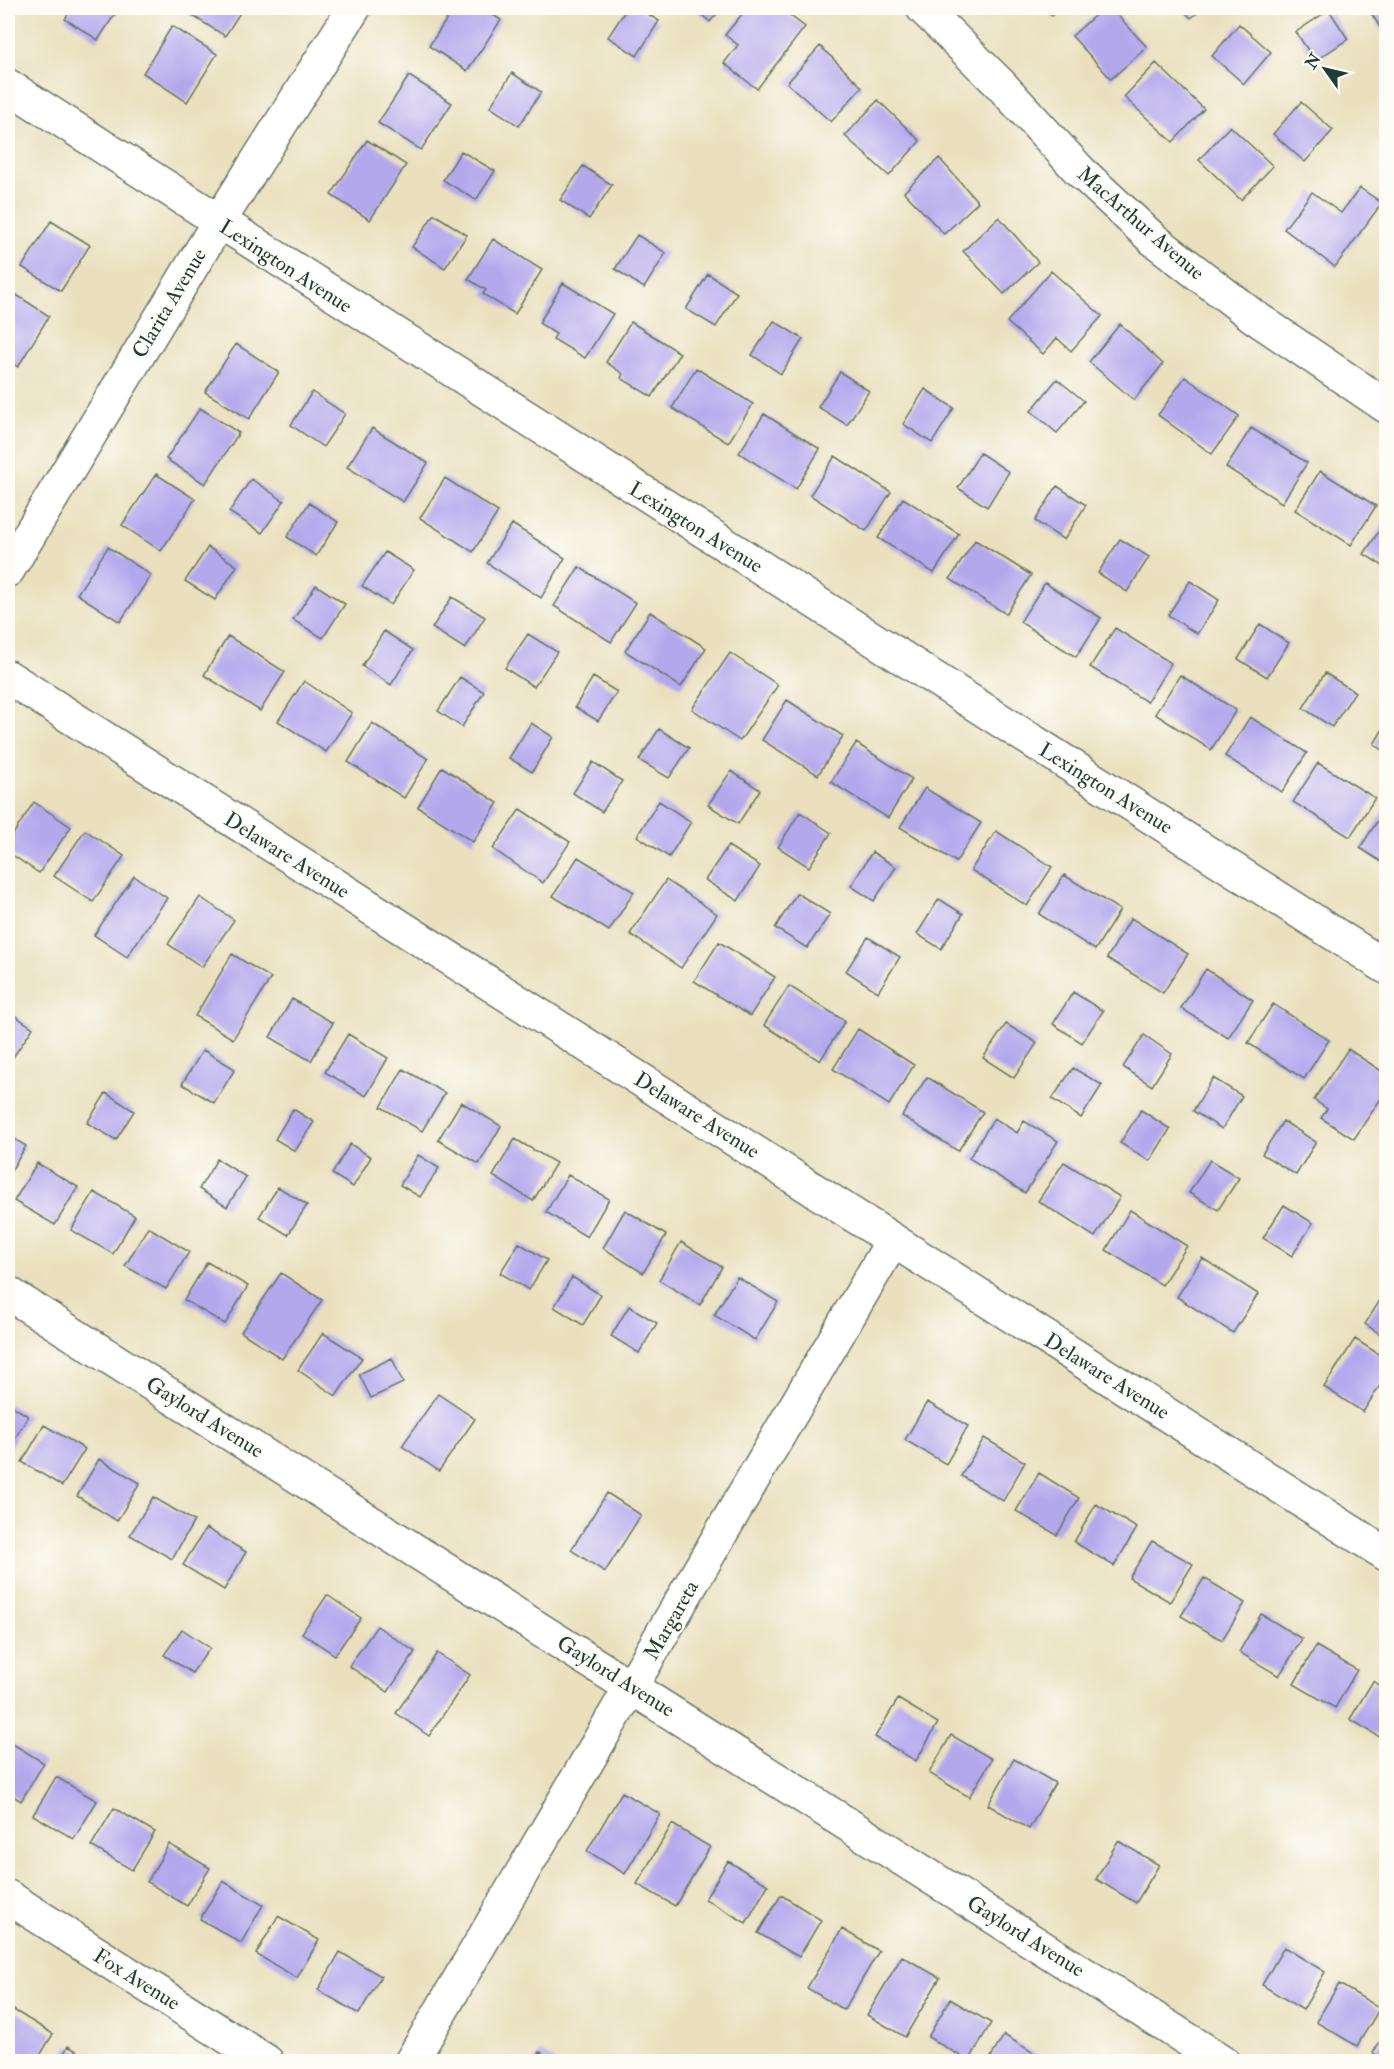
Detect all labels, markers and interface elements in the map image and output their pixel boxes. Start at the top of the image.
north arrow [1295,39,1355,99]
text: N [1301,49,1326,74]
street label: MacArthur Avenue [1071,161,1210,286]
street label: Lexington Avenue [214,213,357,320]
street label: Clarita Avenue [126,243,213,363]
street label: Lexington Avenue [624,475,768,580]
street label: Lexington Avenue [1034,736,1178,841]
street label: Delaware Avenue [219,806,355,905]
street label: Delaware Avenue [629,1066,765,1165]
street label: Delaware Avenue [1039,1327,1175,1426]
street label: Gaylord Avenue [141,1371,269,1464]
street label: Margareta [638,1575,705,1665]
street label: Gaylord Avenue [552,1630,680,1723]
street label: Gaylord Avenue [962,1890,1090,1983]
street label: Fox Avenue [88,1942,185,2017]

